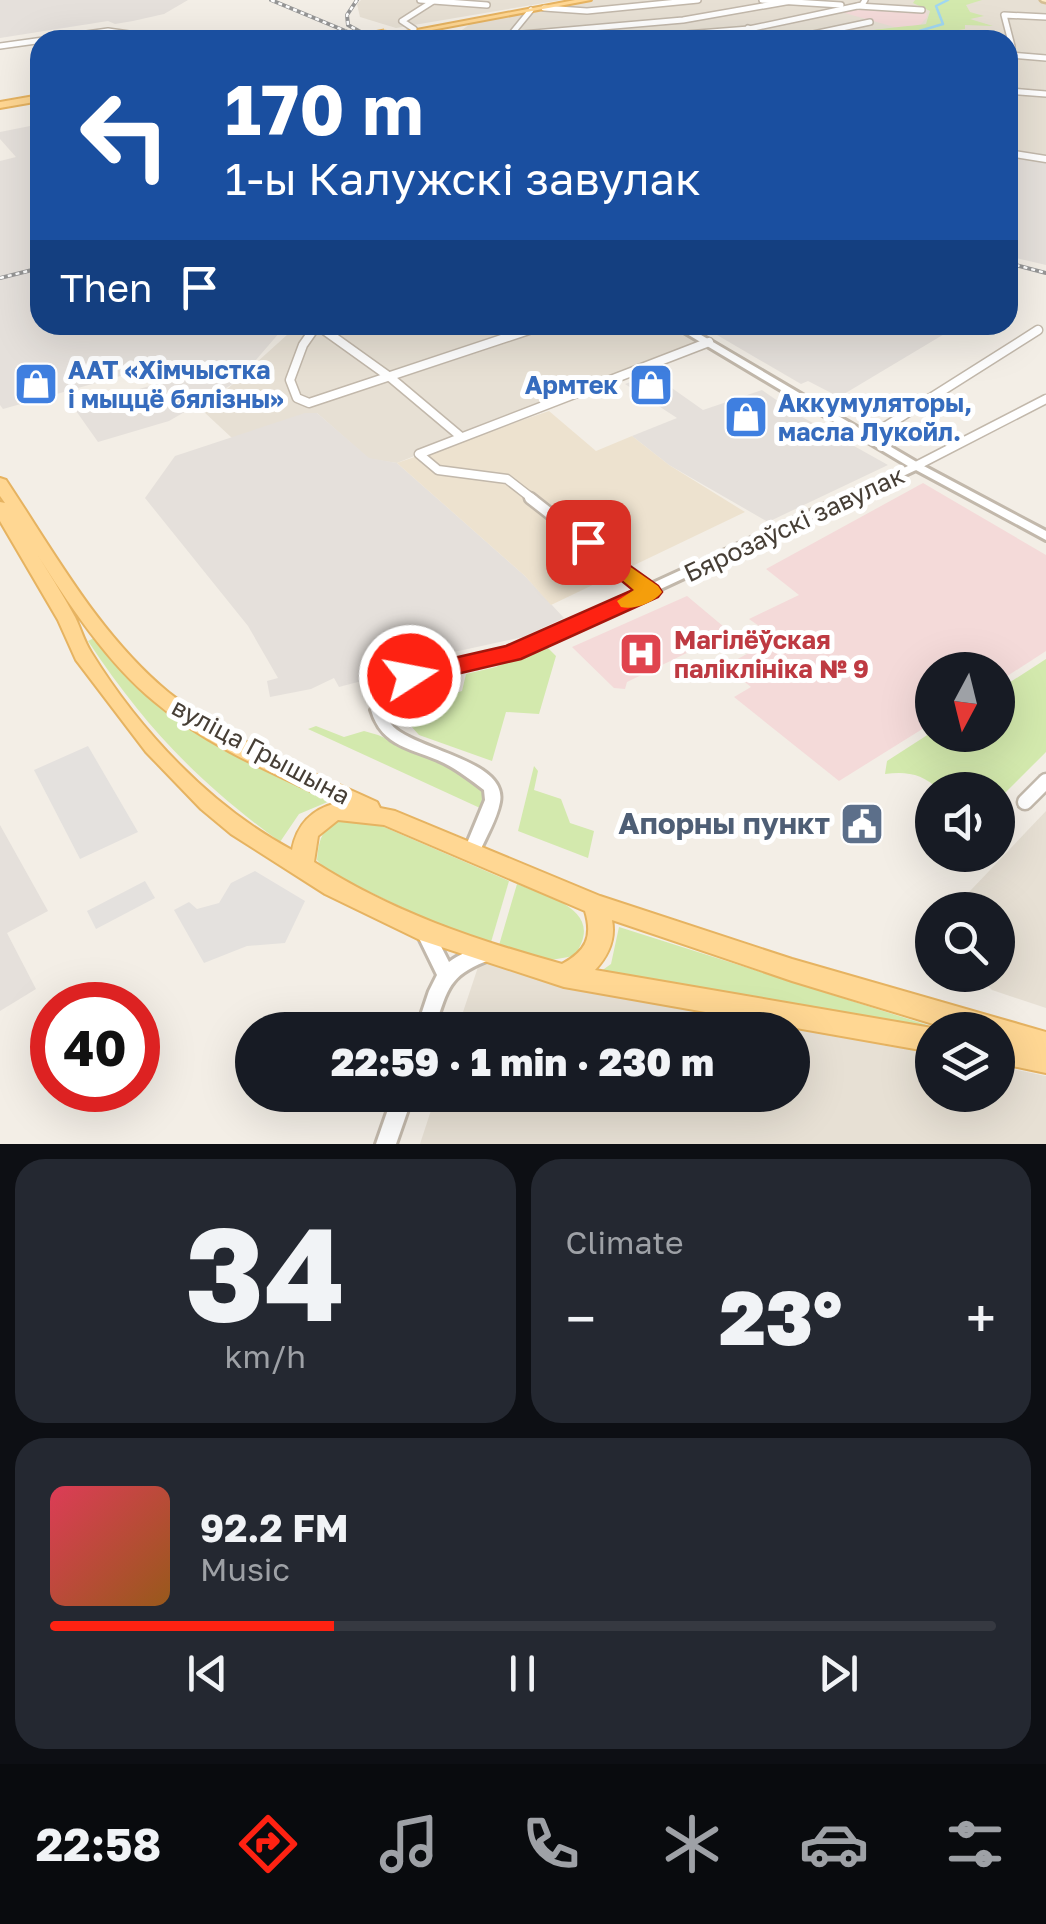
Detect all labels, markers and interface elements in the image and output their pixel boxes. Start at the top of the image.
text: 170 m [225,66,423,150]
icon: left [60,70,190,200]
text: 1-ы Калужскі завулак [225,151,701,205]
icon: arrive [172,260,227,315]
text: Then [60,265,152,310]
place label: ААТ «Хімчыстка і мыццё бялізны» [68,354,284,414]
shop icon: ААТ «Хімчыстка і мыццё бялізны» [13,361,59,407]
shop icon: Армтек [628,362,674,408]
place label: Армтек [525,369,618,400]
place label: Аккумуляторы, масла Лукойл. [778,387,972,447]
shop icon: Аккумуляторы, масла Лукойл. [723,394,769,440]
street label: Бярозаўскі завулак [679,459,909,588]
pin [546,500,631,585]
icon: arrive [561,515,616,570]
position arrow [358,624,462,728]
place label: Магілёўская паліклініка № 9 [674,624,869,684]
hospital icon: Магілёўская паліклініка № 9 [618,631,664,677]
north arrow [915,652,1015,752]
map controls [915,652,1015,1112]
street label: вуліца Грышына [167,691,356,811]
button: sound [915,772,1015,872]
public building icon: Апорны пункт [839,801,885,847]
place label: Апорны пункт [618,805,830,841]
button: search [915,892,1015,992]
speed limit sign: 40 [30,982,160,1112]
button: layers [915,1012,1015,1112]
text: 22:59 · 1 min · 230 m [331,1039,714,1084]
text: 34 [185,1194,346,1350]
text: Climate [566,1223,684,1261]
text: 23° [719,1271,842,1362]
text: − [566,1285,596,1351]
text: + [966,1285,996,1351]
text: km/h [225,1337,306,1375]
text: 92.2 FM [200,1505,349,1550]
text: Music [200,1550,290,1588]
icon: previous [180,1646,235,1701]
icon: pause [495,1646,550,1701]
icon: next [811,1646,866,1701]
icon: directions [233,1809,303,1879]
icon: music [374,1809,444,1879]
icon: phone [516,1809,586,1879]
icon: climate [657,1809,727,1879]
icon: car [799,1809,869,1879]
icon: filters [940,1809,1010,1879]
text: 22:58 [36,1817,161,1871]

